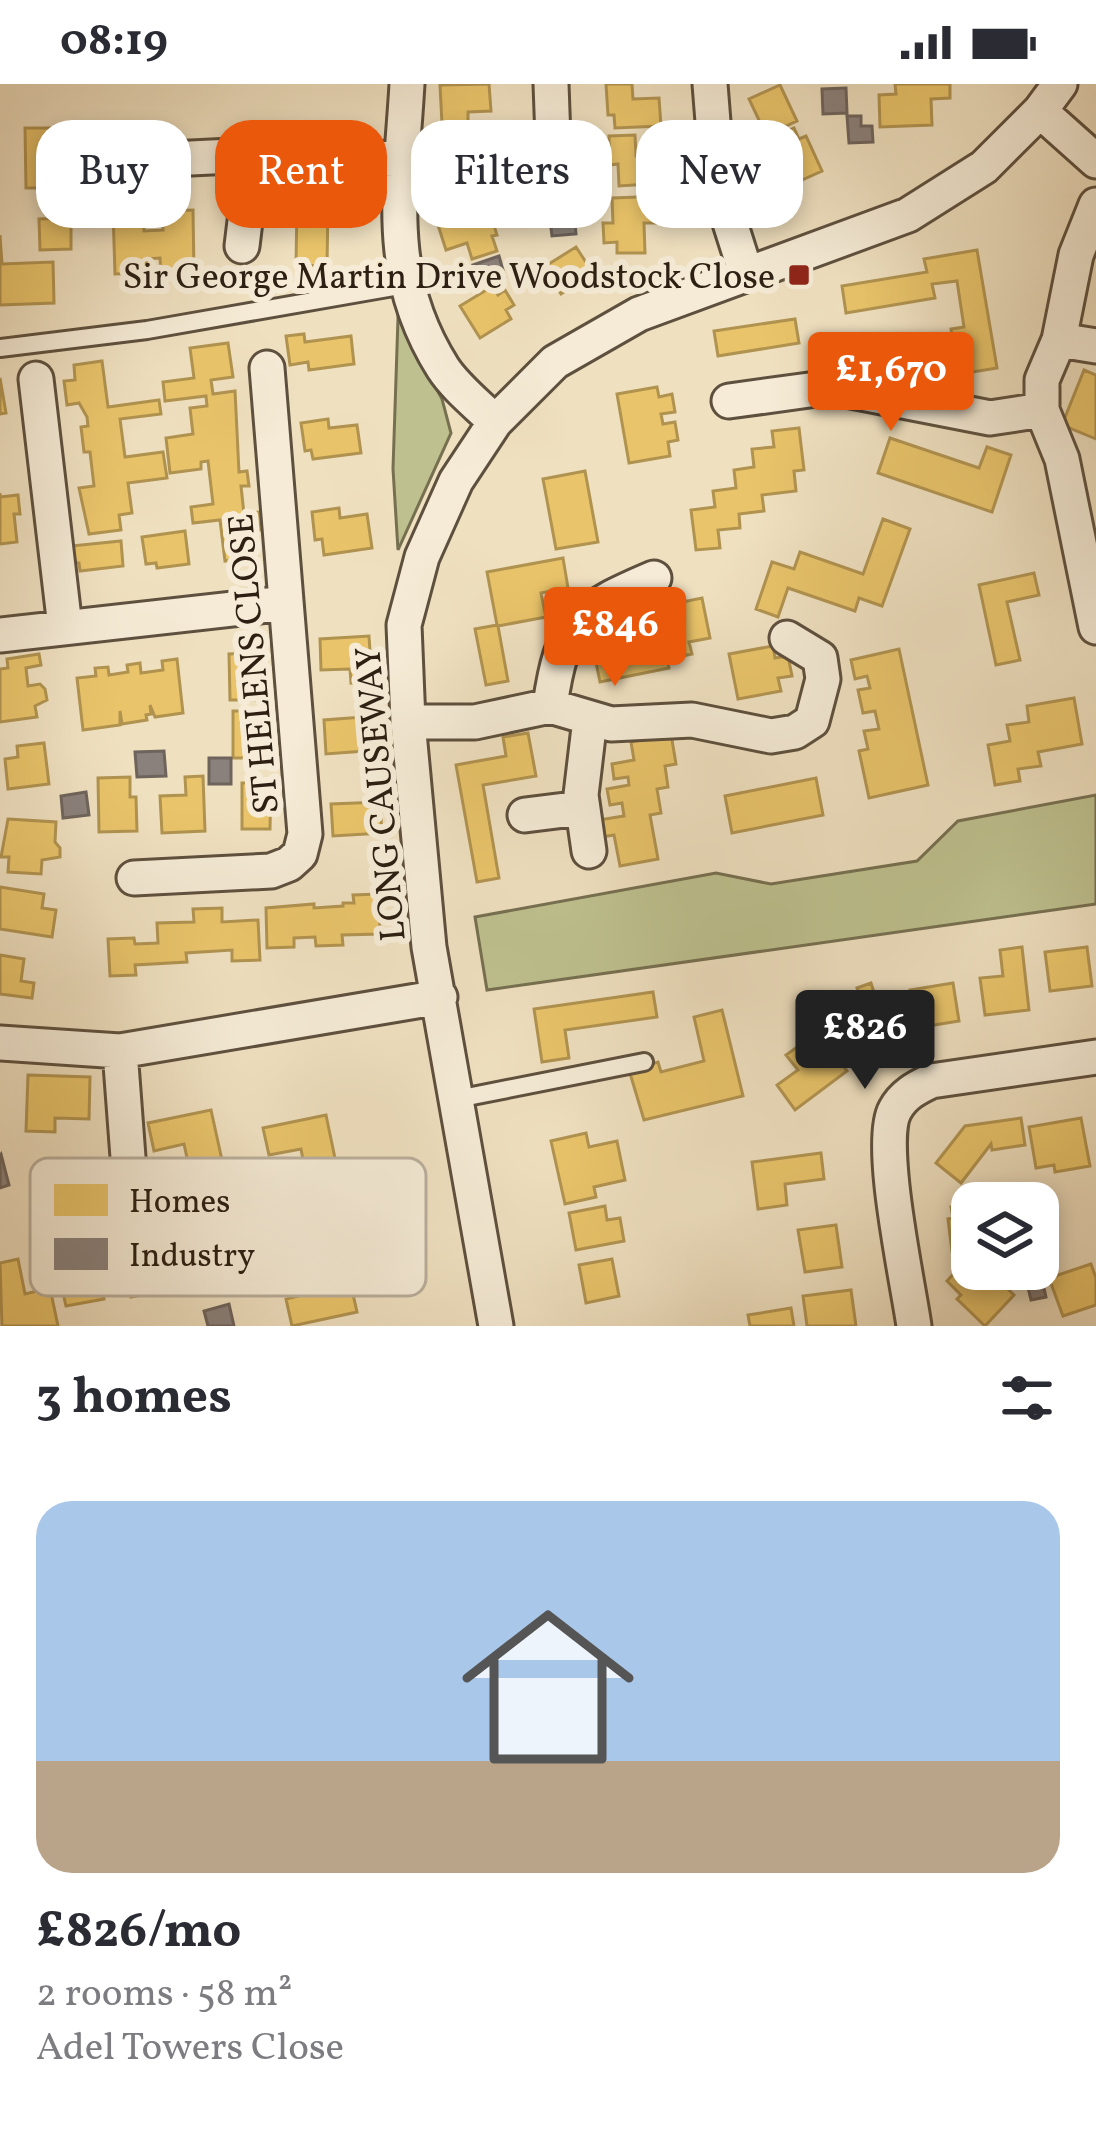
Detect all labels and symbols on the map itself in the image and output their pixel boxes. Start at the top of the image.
place label: Sir George Martin Drive Woodstock Close [122,254,775,304]
marker: Sir George Martin Drive Woodstock Close [786,262,812,288]
pin: £1,670 [793,332,989,434]
street label: ST HELENS CLOSE [218,511,294,816]
pin: £846 [544,587,686,689]
street label: LONG CAUSEWAY [345,644,421,943]
pin: £826 [794,990,936,1092]
legend [30,1158,426,1296]
text: Homes [129,1181,230,1227]
text: Industry [129,1235,255,1281]

